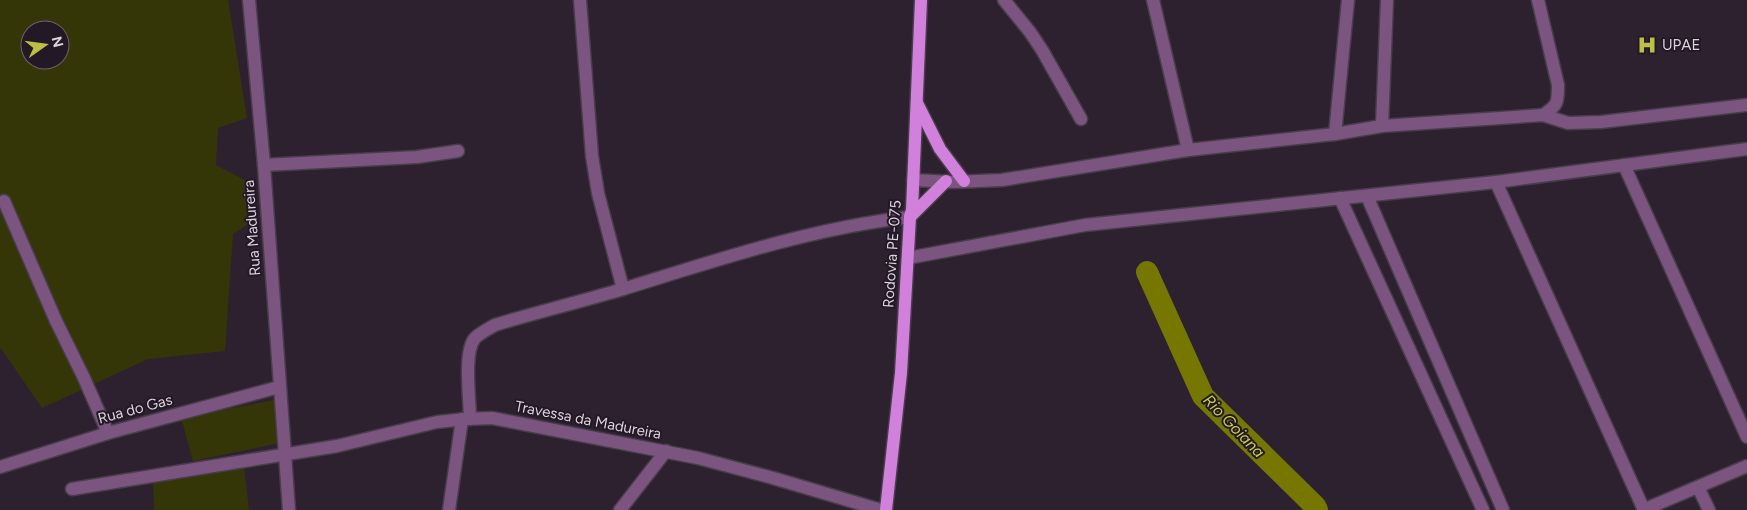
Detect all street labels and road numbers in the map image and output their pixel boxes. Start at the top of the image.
street label: Rua Madureira [240,179,264,277]
street label: Rodovia PE-075 [879,199,905,309]
street label: Rua do Gas [96,390,174,428]
street label: Travessa da Madureira [513,397,663,443]

